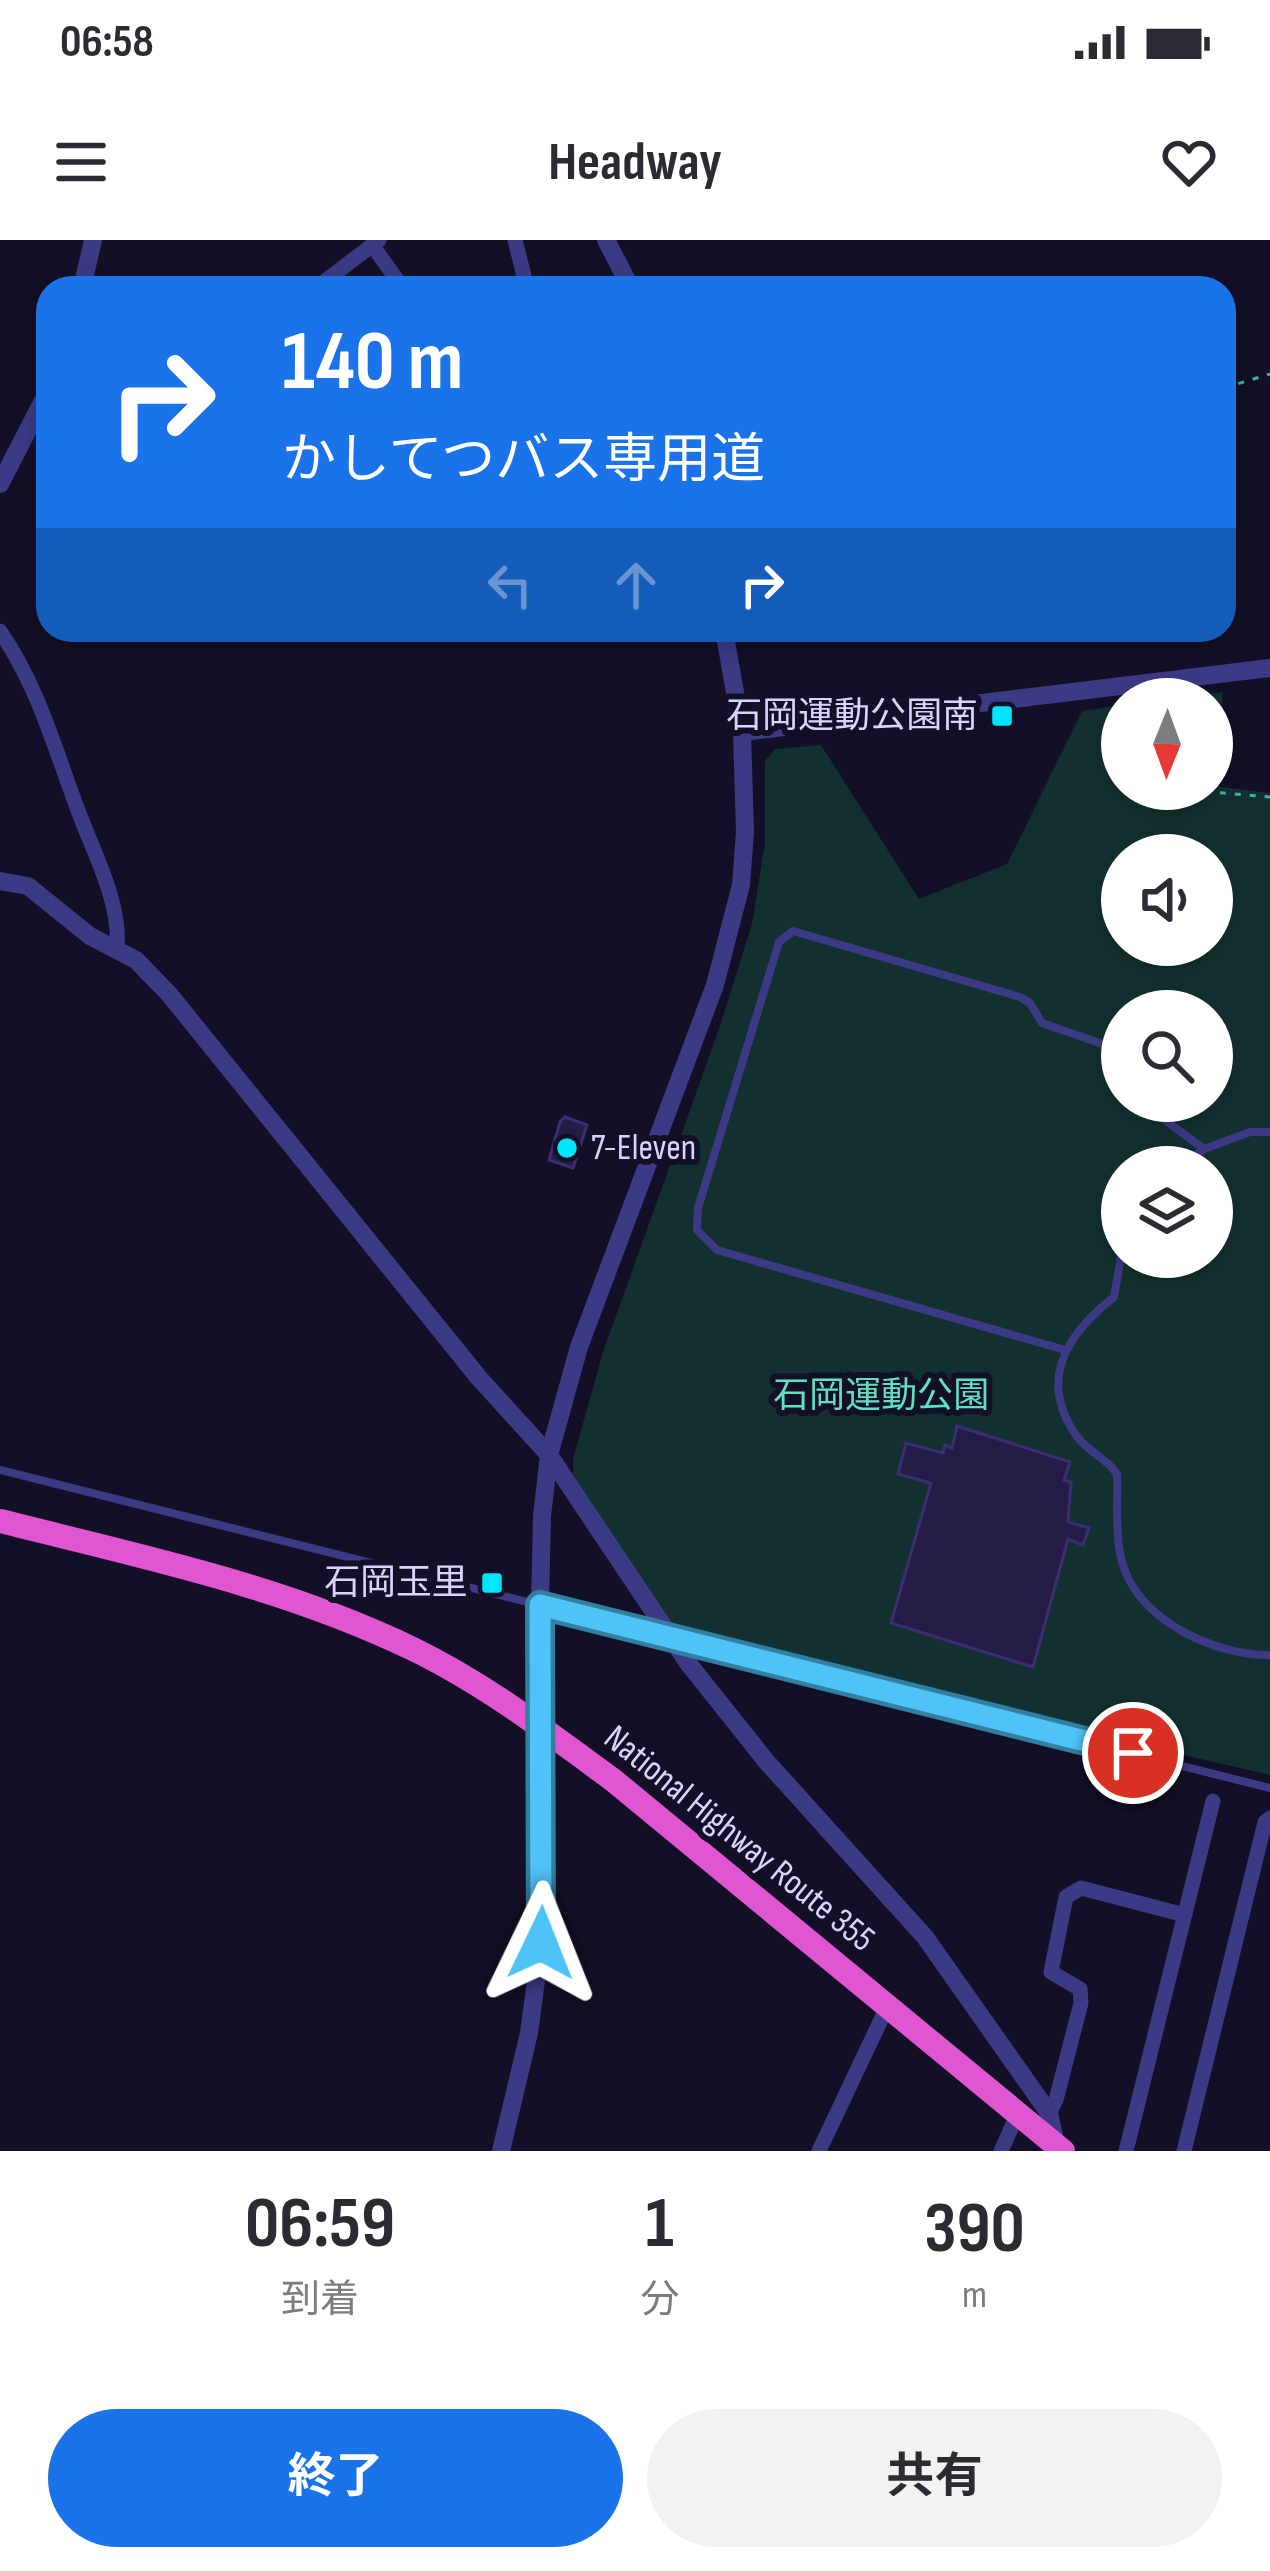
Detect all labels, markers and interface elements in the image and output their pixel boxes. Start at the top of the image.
text: 06:58 [60,15,154,70]
icon: menu [48,129,114,195]
icon: heart [1156,129,1222,195]
text: Headway [548,130,722,195]
text: 140 m [282,312,463,413]
icon: right [84,324,240,480]
text: かしてつバス専用道 [282,428,765,493]
icon: left [477,552,543,618]
icon: ahead [603,552,669,618]
icon: right [729,552,795,618]
north arrow [1101,678,1233,810]
map controls [1101,678,1233,1278]
place label: 石岡運動公園南 [726,695,978,738]
marker: 石岡運動公園南 [989,703,1015,729]
button: sound [1101,834,1233,966]
button: search [1101,990,1233,1122]
place label: 7-Eleven [591,1127,696,1170]
marker: 7-Eleven [554,1135,580,1161]
button: layers [1101,1146,1233,1278]
park label: 石岡運動公園 [773,1375,989,1418]
place label: 石岡玉里 [324,1562,468,1605]
marker: 石岡玉里 [479,1570,505,1596]
pin [1082,1702,1184,1804]
street label: National Highway Route 355 [595,1717,883,1961]
icon: arrive [1100,1720,1166,1786]
position arrow [478,1880,604,2006]
text: 06:59 [245,2181,395,2268]
text: 1 [646,2181,674,2268]
text: 390 [924,2186,1025,2273]
text: m [962,2272,987,2319]
text: 到着 [281,2277,359,2324]
text: 分 [640,2277,679,2324]
button: 終了 [48,2409,623,2547]
button: 共有 [647,2409,1222,2547]

